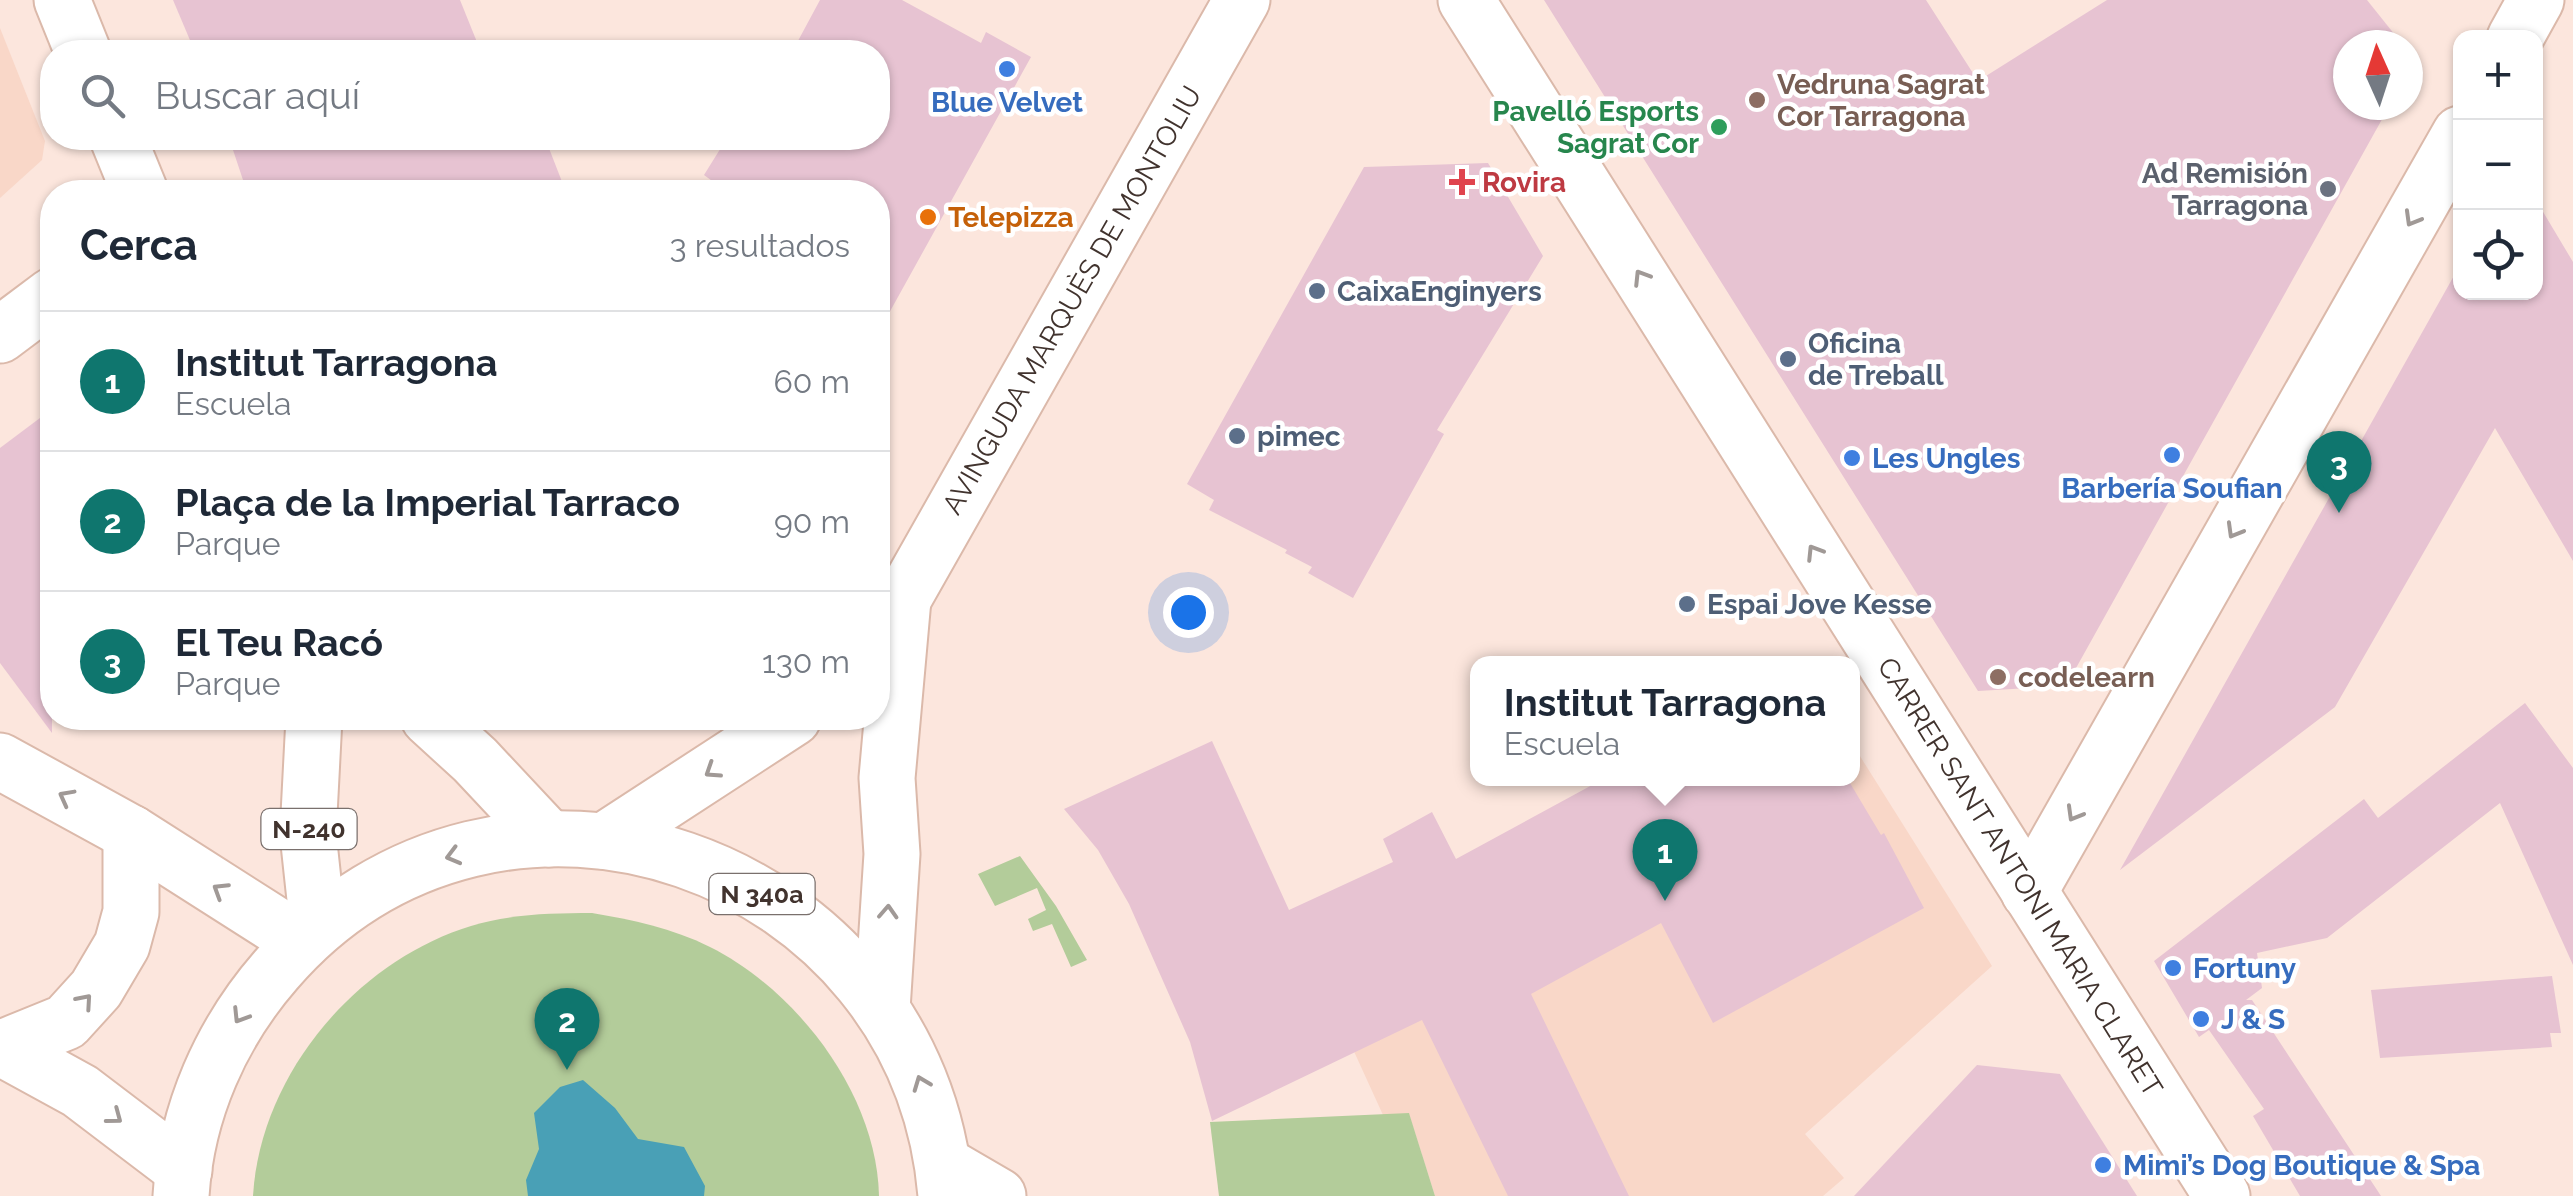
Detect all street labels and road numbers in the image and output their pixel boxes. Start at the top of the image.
street label: AVINGUDA MARQUÈS DE MONTOLIU [936,80,1208,520]
street label: CARRER SANT ANTONI MARIA CLARET [1871,652,2169,1102]
road number: N-240 [262,809,356,849]
road number: N 340a [710,874,814,914]

